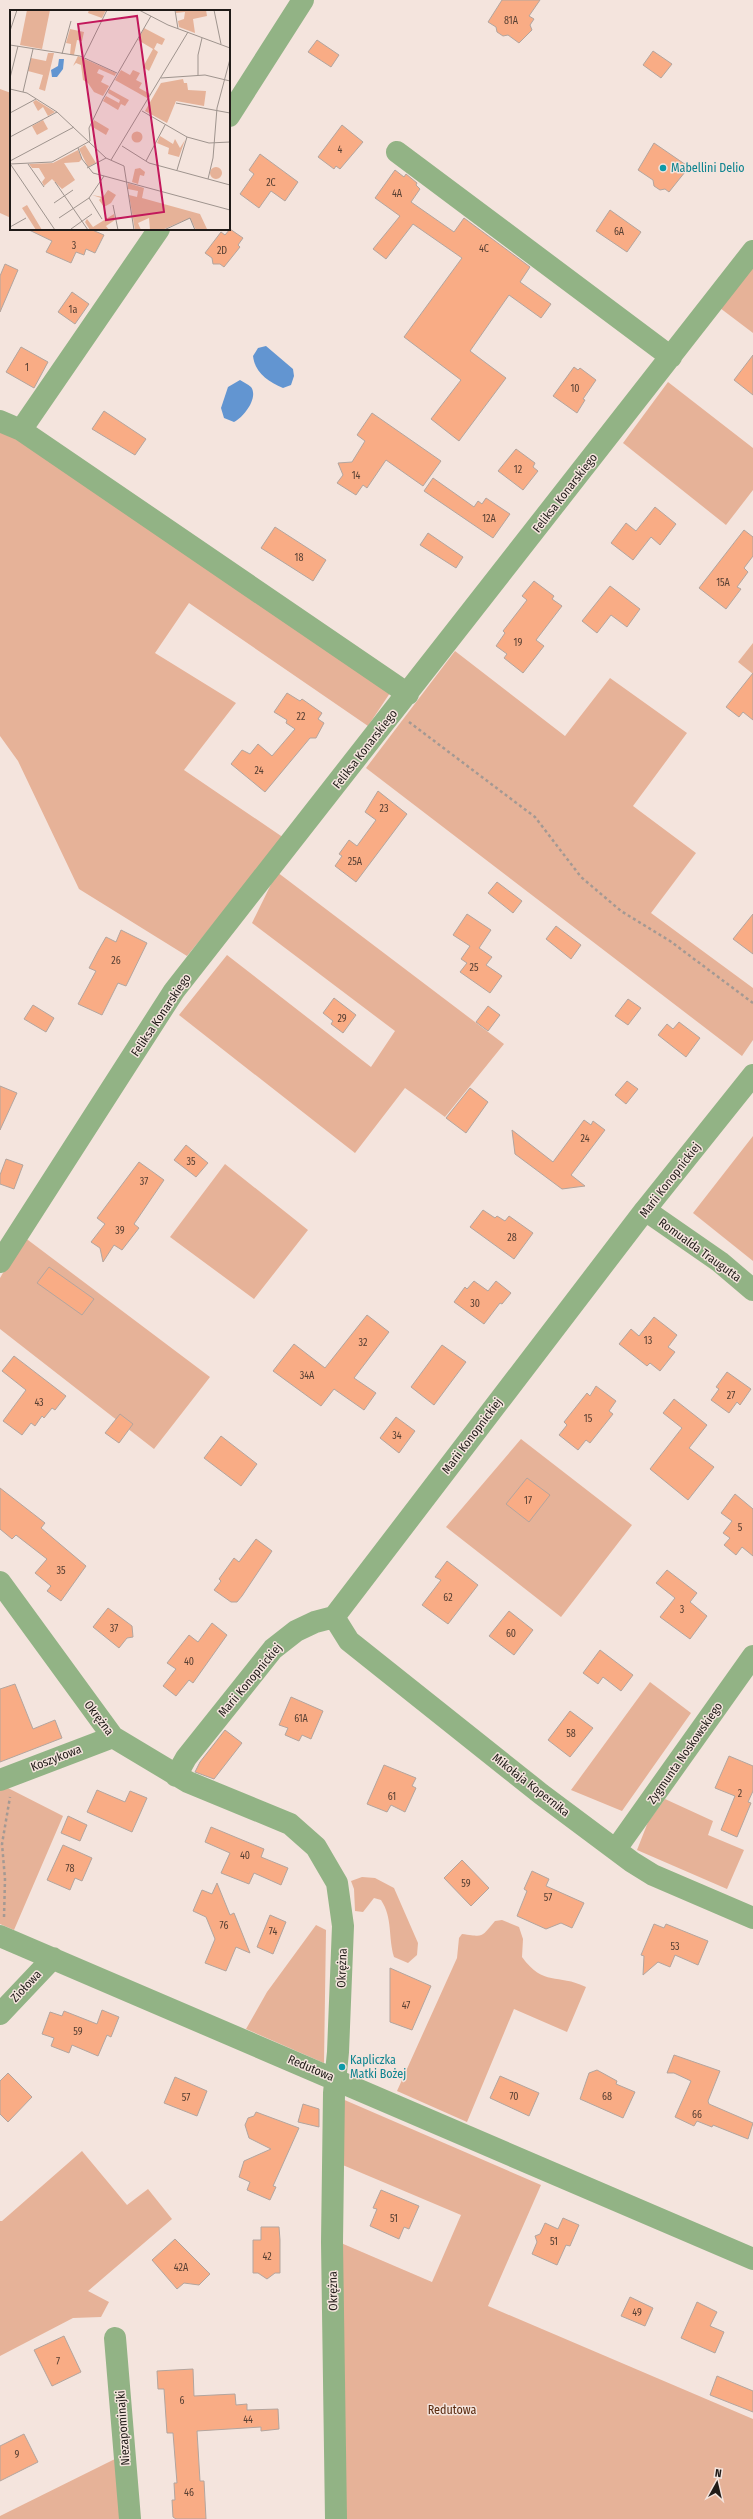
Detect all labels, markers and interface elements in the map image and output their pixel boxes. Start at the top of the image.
inset map [10,10,230,230]
house number: 81A [504,15,519,27]
house number: 4 [338,144,343,156]
place label: Mabellini Delio [671,161,745,175]
marker: Mabellini Delio [658,163,668,173]
house number: 2C [266,177,276,189]
house number: 4A [392,188,403,200]
house number: 6A [614,226,625,238]
house number: 3 [72,240,77,252]
house number: 4C [479,243,489,255]
house number: 2D [217,245,227,257]
house number: 1a [69,304,77,316]
house number: 1 [25,362,29,374]
house number: 10 [570,383,580,395]
street label: Feliksa Konarskiego [530,451,600,535]
house number: 12 [514,464,523,476]
house number: 14 [352,470,361,482]
house number: 12A [482,513,497,525]
house number: 18 [295,552,303,564]
house number: 15A [716,577,731,589]
house number: 19 [514,637,523,649]
street label: Feliksa Konarskiego [330,707,400,791]
house number: 22 [297,711,306,723]
house number: 24 [254,765,264,777]
house number: 23 [380,803,389,815]
house number: 25A [348,856,363,868]
house number: 26 [111,955,121,967]
house number: 25 [470,962,479,974]
street label: Feliksa Konarskiego [128,971,194,1059]
house number: 29 [337,1013,347,1025]
house number: 24 [580,1133,590,1145]
street label: Marii Konopnickiej [636,1140,704,1220]
house number: 35 [186,1156,196,1168]
house number: 37 [140,1176,148,1188]
street label: Romualda Traugutta [656,1215,744,1285]
house number: 39 [115,1225,125,1237]
house number: 28 [507,1232,517,1244]
house number: 30 [470,1298,480,1310]
house number: 13 [644,1335,653,1347]
house number: 32 [359,1337,368,1349]
house number: 34A [300,1370,315,1382]
house number: 27 [727,1390,735,1402]
street label: Marii Konopnickiej [439,1395,505,1477]
house number: 43 [34,1397,44,1409]
house number: 15 [584,1413,593,1425]
house number: 34 [392,1430,402,1442]
house number: 17 [524,1495,532,1507]
house number: 5 [738,1522,743,1534]
house number: 35 [56,1565,66,1577]
house number: 62 [443,1592,453,1604]
house number: 3 [680,1604,685,1616]
house number: 37 [110,1623,118,1635]
house number: 60 [506,1628,516,1640]
street label: Marii Konopnickiej [215,1641,285,1719]
house number: 40 [184,1656,194,1668]
street label: Okrężna [81,1698,117,1738]
street label: Zygmunta Noskowskiego [645,1700,725,1806]
house number: 61A [294,1713,309,1725]
house number: 58 [566,1728,576,1740]
street label: Koszykowa [29,1742,83,1774]
street label: Mikołaja Kopernika [490,1751,572,1819]
house number: 2 [738,1788,743,1800]
house number: 61 [388,1791,396,1803]
house number: 40 [240,1850,250,1862]
house number: 78 [66,1863,74,1875]
house number: 59 [461,1878,471,1890]
house number: 57 [544,1892,552,1904]
house number: 76 [220,1920,228,1932]
house number: 74 [269,1926,277,1938]
house number: 53 [670,1941,680,1953]
street label: Okrężna [334,1948,350,1988]
street label: Ziołowa [8,1967,44,2005]
house number: 47 [402,2000,410,2012]
house number: 59 [73,2026,83,2038]
street label: Redutowa [286,2052,336,2084]
place label: Kapliczka Matki Bożej [350,2053,406,2081]
marker: Kapliczka Matki Bożej [337,2062,347,2072]
house number: 70 [509,2091,519,2103]
house number: 68 [602,2091,612,2103]
house number: 57 [182,2092,190,2104]
house number: 66 [692,2109,702,2121]
house number: 51 [390,2213,398,2225]
house number: 51 [550,2236,558,2248]
house number: 42 [262,2251,272,2263]
house number: 42A [174,2262,189,2274]
street label: Okrężna [326,2271,340,2311]
house number: 49 [632,2307,642,2319]
house number: 7 [56,2356,60,2368]
street label: Niezapominajki [113,2390,133,2466]
house number: 6 [180,2395,185,2407]
park label: Redutowa [428,2403,476,2417]
house number: 44 [243,2414,253,2426]
house number: 9 [15,2449,20,2461]
north arrow [697,2463,737,2503]
text: N [714,2467,722,2480]
house number: 46 [184,2487,194,2499]

